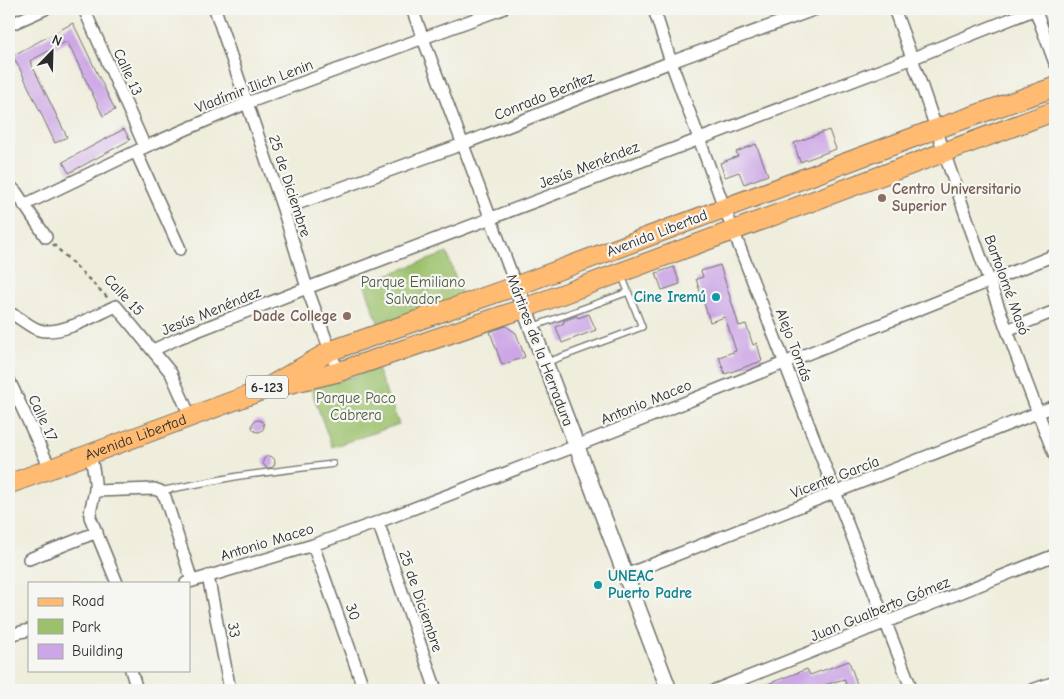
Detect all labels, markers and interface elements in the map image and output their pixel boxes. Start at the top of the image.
north arrow [28,28,78,78]
text: N [49,31,64,50]
street label: Calle 13 [110,46,146,98]
street label: Vladímir Ilich Lenin [193,55,315,117]
street label: Conrado Benítez [491,68,597,124]
street label: 25 de Diciembre [265,133,315,240]
street label: Jesús Menéndez [536,137,642,192]
place label: Centro Universitario Superior [892,180,1022,215]
marker: Centro Universitario Superior [876,192,888,204]
street label: Avenida Libertad [604,206,710,260]
street label: Bartolomé Masó [981,232,1033,338]
street label: Calle 15 [100,271,148,319]
street label: Mártires de la Herradura [503,271,577,429]
park label: Parque Emiliano Salvador [361,273,465,308]
street label: Jesús Menéndez [159,283,264,339]
place label: Cine Iremú [634,288,706,306]
marker: Cine Iremú [710,291,722,303]
street label: Alejo Tomás [772,306,816,384]
place label: Dade College [253,307,337,325]
marker: Dade College [341,310,353,322]
road number: 6-123 [246,376,288,398]
street label: Antonio Maceo [598,376,694,428]
park label: Parque Paco Cabrera [316,389,396,424]
street label: Calle 17 [24,392,62,444]
street label: Avenida Libertad [82,410,189,464]
street label: Vicente García [788,452,882,502]
street label: Antonio Maceo [218,519,316,565]
street label: 25 de Diciembre [395,548,447,655]
place label: UNEAC Puerto Padre [608,567,692,602]
street label: Juan Gualberto Gómez [808,573,953,645]
marker: UNEAC Puerto Padre [592,579,604,591]
legend [28,582,190,672]
text: Road [72,592,104,610]
street label: 30 [342,601,364,623]
text: Park [72,618,101,636]
street label: 33 [224,621,244,639]
text: Building [72,642,123,660]

